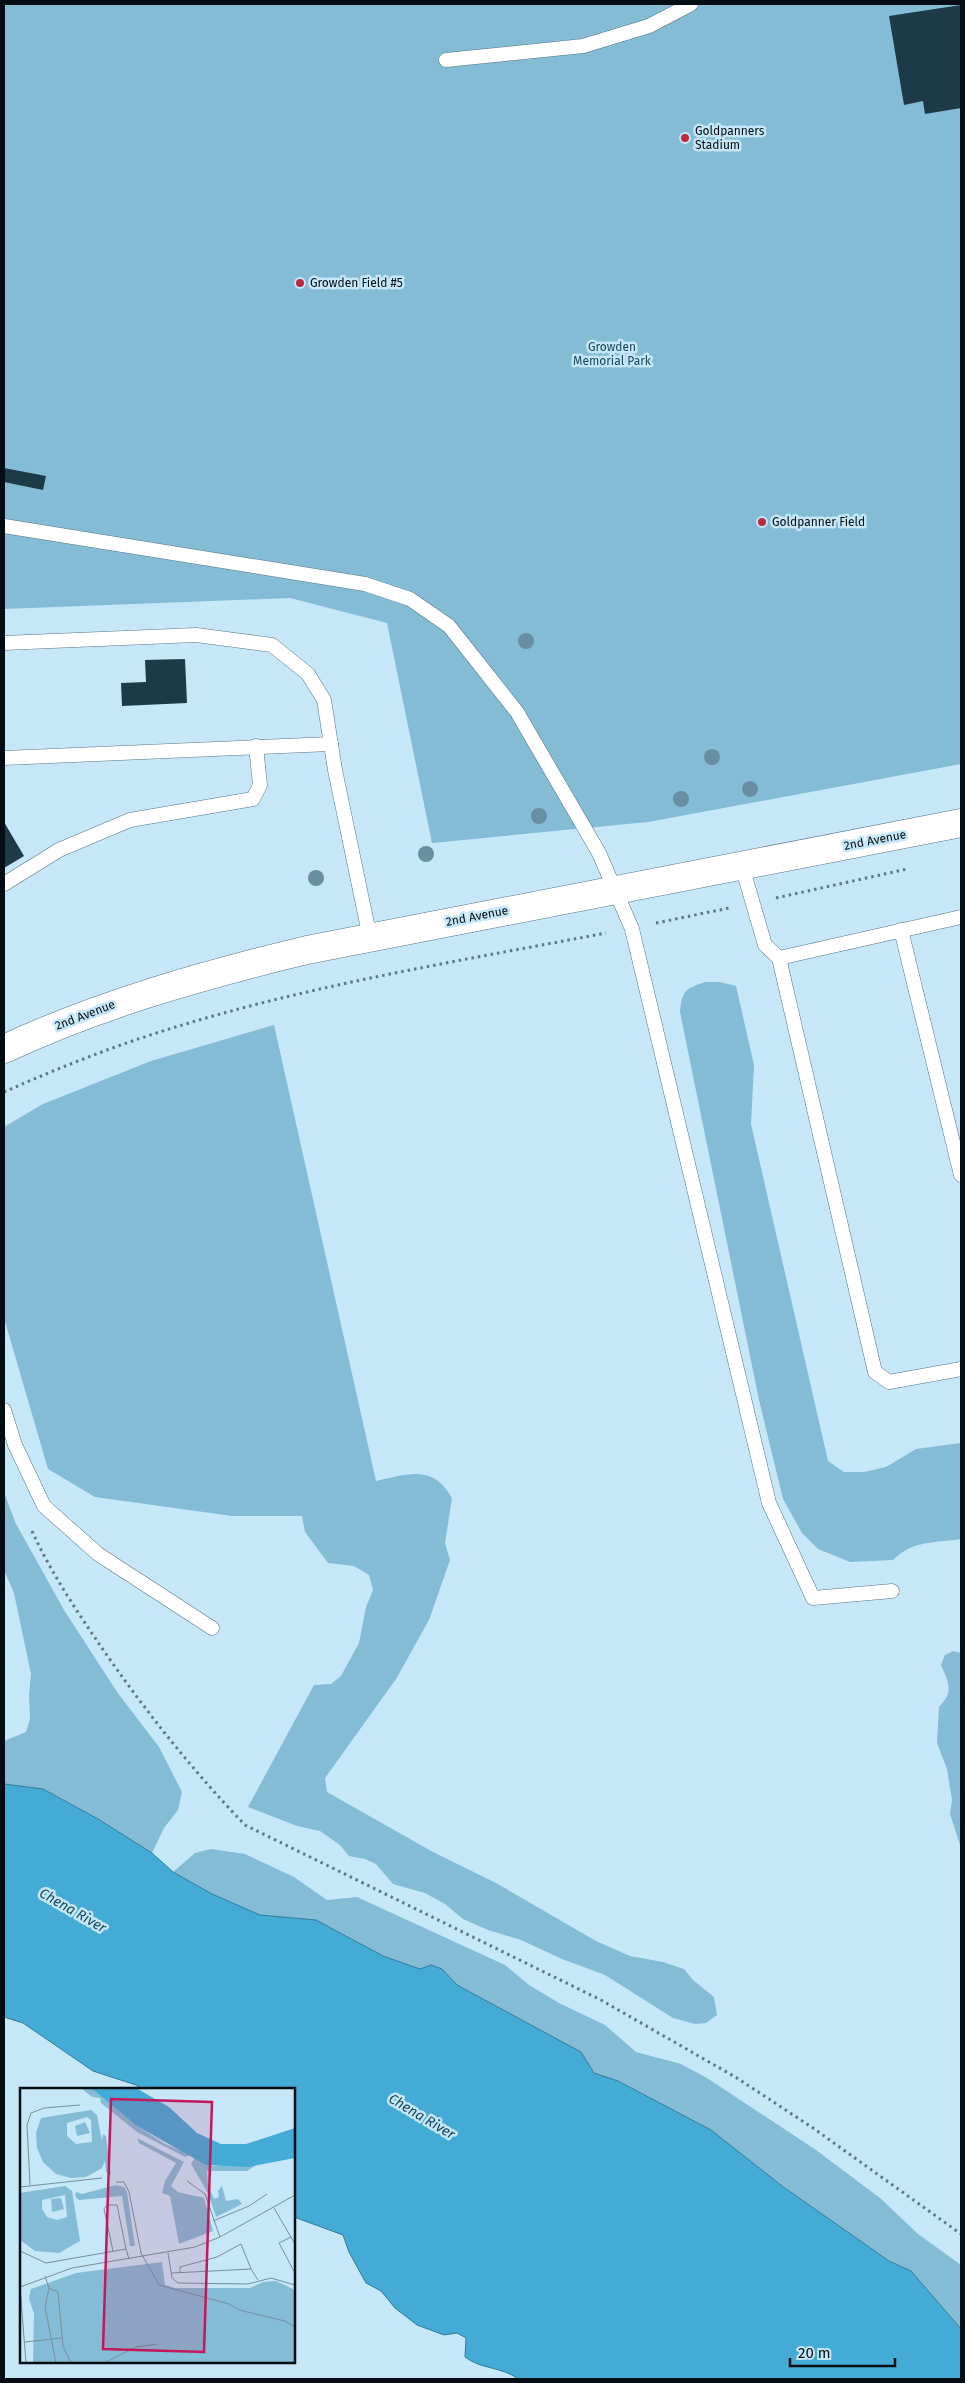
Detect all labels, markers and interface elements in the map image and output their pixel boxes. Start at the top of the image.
place label: Goldpanners Stadium [695,124,765,152]
marker: Goldpanners Stadium [679,132,691,144]
place label: Growden Field #5 [310,276,403,290]
marker: Growden Field #5 [294,277,306,289]
park label: Growden Memorial Park [573,340,652,368]
place label: Goldpanner Field [772,515,865,529]
marker: Goldpanner Field [756,516,768,528]
street label: 2nd Avenue [843,827,907,853]
street label: 2nd Avenue [445,903,509,929]
street label: 2nd Avenue [53,997,117,1033]
water label: Chena River [36,1884,110,1937]
inset map [20,2088,295,2363]
water label: Chena River [386,2090,459,2143]
scale bar [790,2336,895,2368]
text: 20 m [798,2344,831,2362]

